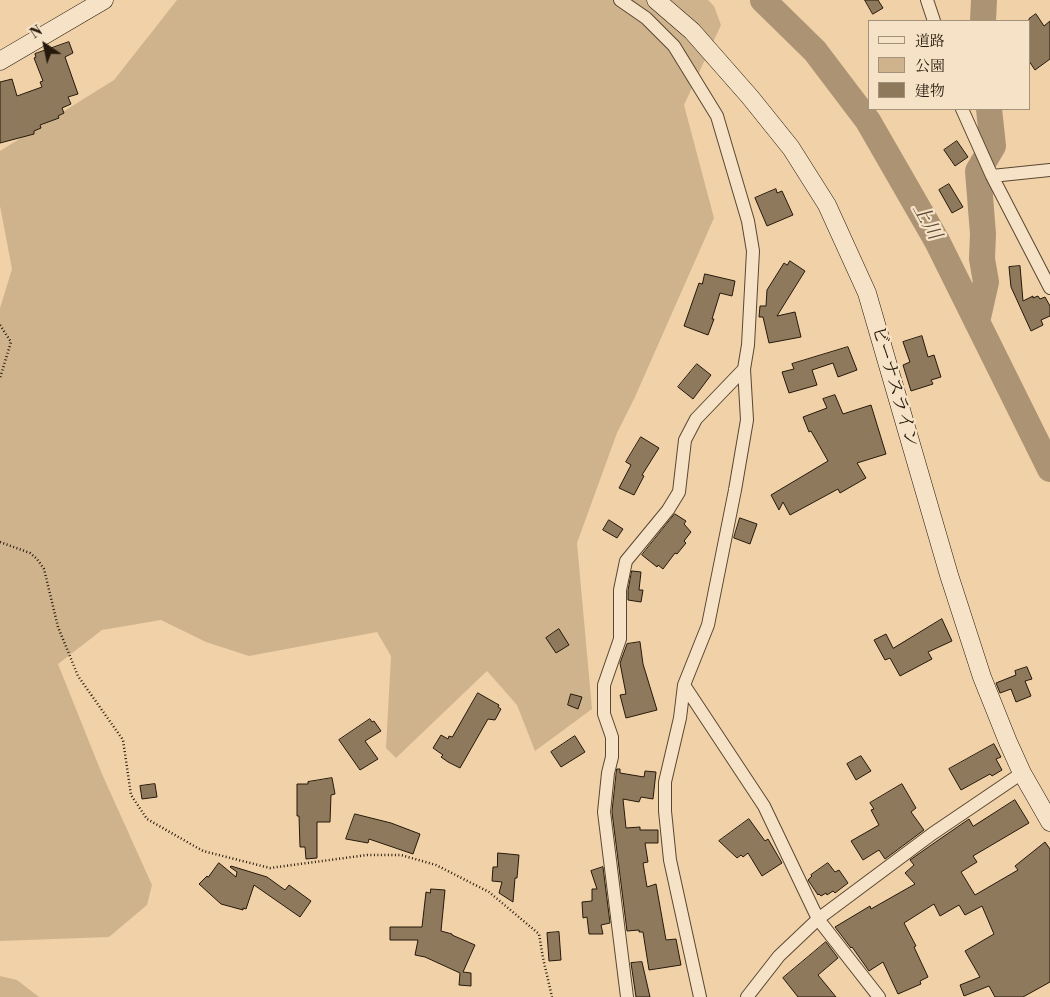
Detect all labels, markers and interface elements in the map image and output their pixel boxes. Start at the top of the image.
north arrow [20,20,70,70]
legend [868,20,1030,110]
text: N [27,22,46,43]
text: 道路 [915,32,945,51]
text: 公園 [915,57,945,76]
text: 建物 [915,82,945,101]
water label: 上川 [907,200,945,244]
street label: ビーナスライン [866,324,922,450]

